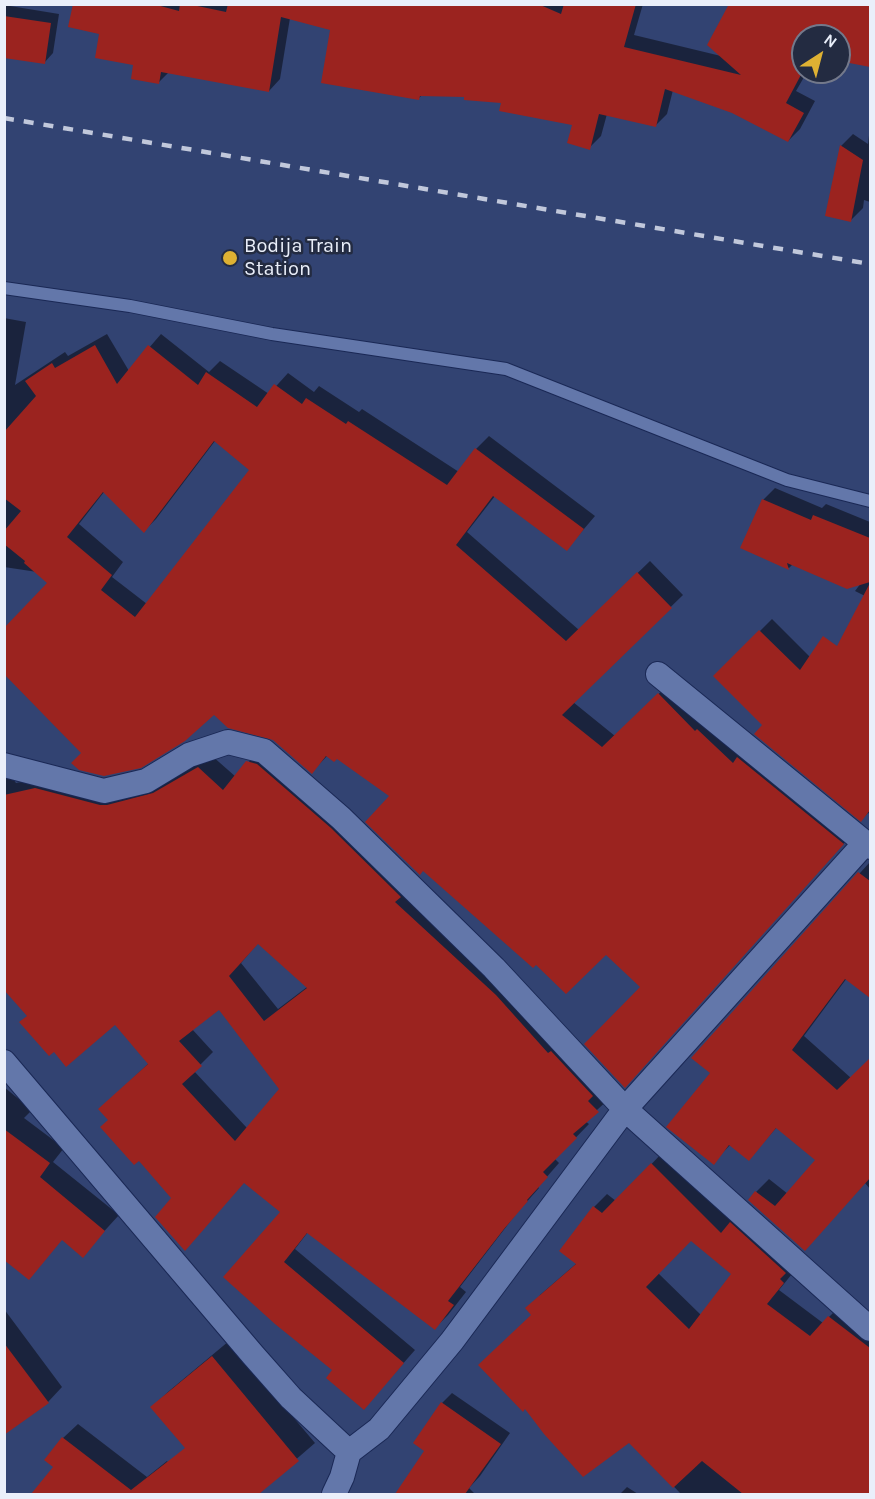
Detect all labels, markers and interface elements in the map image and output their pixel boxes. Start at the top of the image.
north arrow [791,24,851,84]
text: N [820,30,841,52]
place label: Bodija Train Station [244,234,352,281]
marker: Bodija Train Station [221,249,239,267]

